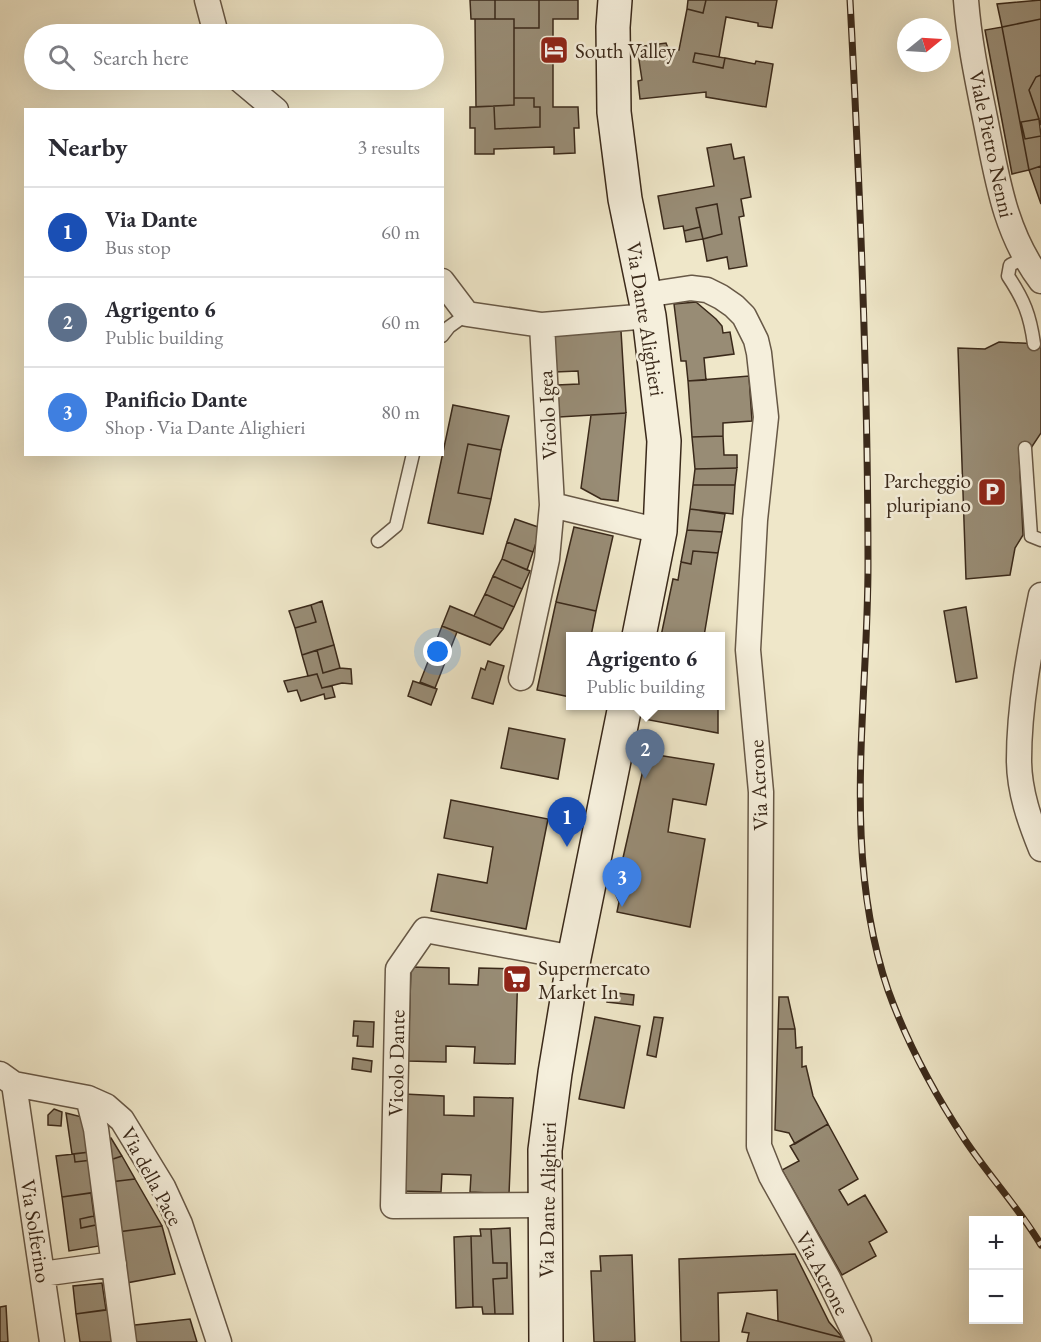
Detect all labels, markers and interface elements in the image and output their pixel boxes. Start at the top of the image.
north arrow [897,18,951,72]
search box [24,24,444,90]
hotel icon: South Valley [538,34,570,66]
place label: South Valley [575,37,676,64]
icon: search [45,41,78,74]
text: Search here [93,43,188,72]
street label: Viale Pietro Nenni [963,68,1021,220]
text: Nearby [48,130,128,164]
text: 3 results [357,134,420,160]
text: Via Dante [105,205,197,234]
text: 1 [62,219,73,245]
text: 60 m [381,219,420,245]
text: Bus stop [105,234,171,260]
street label: Via Dante Alighieri [620,240,672,398]
text: Agrigento 6 [105,295,216,324]
text: 2 [62,309,73,335]
text: 60 m [381,309,420,335]
text: Public building [105,324,223,350]
street label: Vicolo Igea [531,369,563,460]
text: Panificio Dante [105,385,247,414]
text: 3 [62,399,73,425]
text: 80 m [381,399,420,425]
text: Shop · Via Dante Alighieri [105,414,305,440]
place label: Parcheggio pluripiano [884,467,971,518]
parking icon: Parcheggio pluripiano [976,476,1008,508]
popup [566,632,725,710]
your location [423,637,452,666]
text: Agrigento 6 [586,644,697,673]
text: Public building [586,673,705,699]
pin: 2 [626,730,664,779]
street label: Via Acrone [742,739,774,831]
pin: 1 [548,798,586,847]
pin: 3 [602,858,642,907]
place label: Supermercato Market In [538,954,650,1005]
supermarket icon: Supermercato Market In [501,963,533,995]
street label: Vicolo Dante [382,1009,410,1117]
street label: Via della Pace [115,1122,189,1230]
street label: Via Dante Alighieri [532,1122,562,1278]
street label: Via Solferino [15,1177,57,1285]
map controls [969,1216,1023,1324]
button: + [969,1216,1023,1270]
street label: Via Acrone [790,1227,856,1319]
button: − [969,1270,1023,1324]

